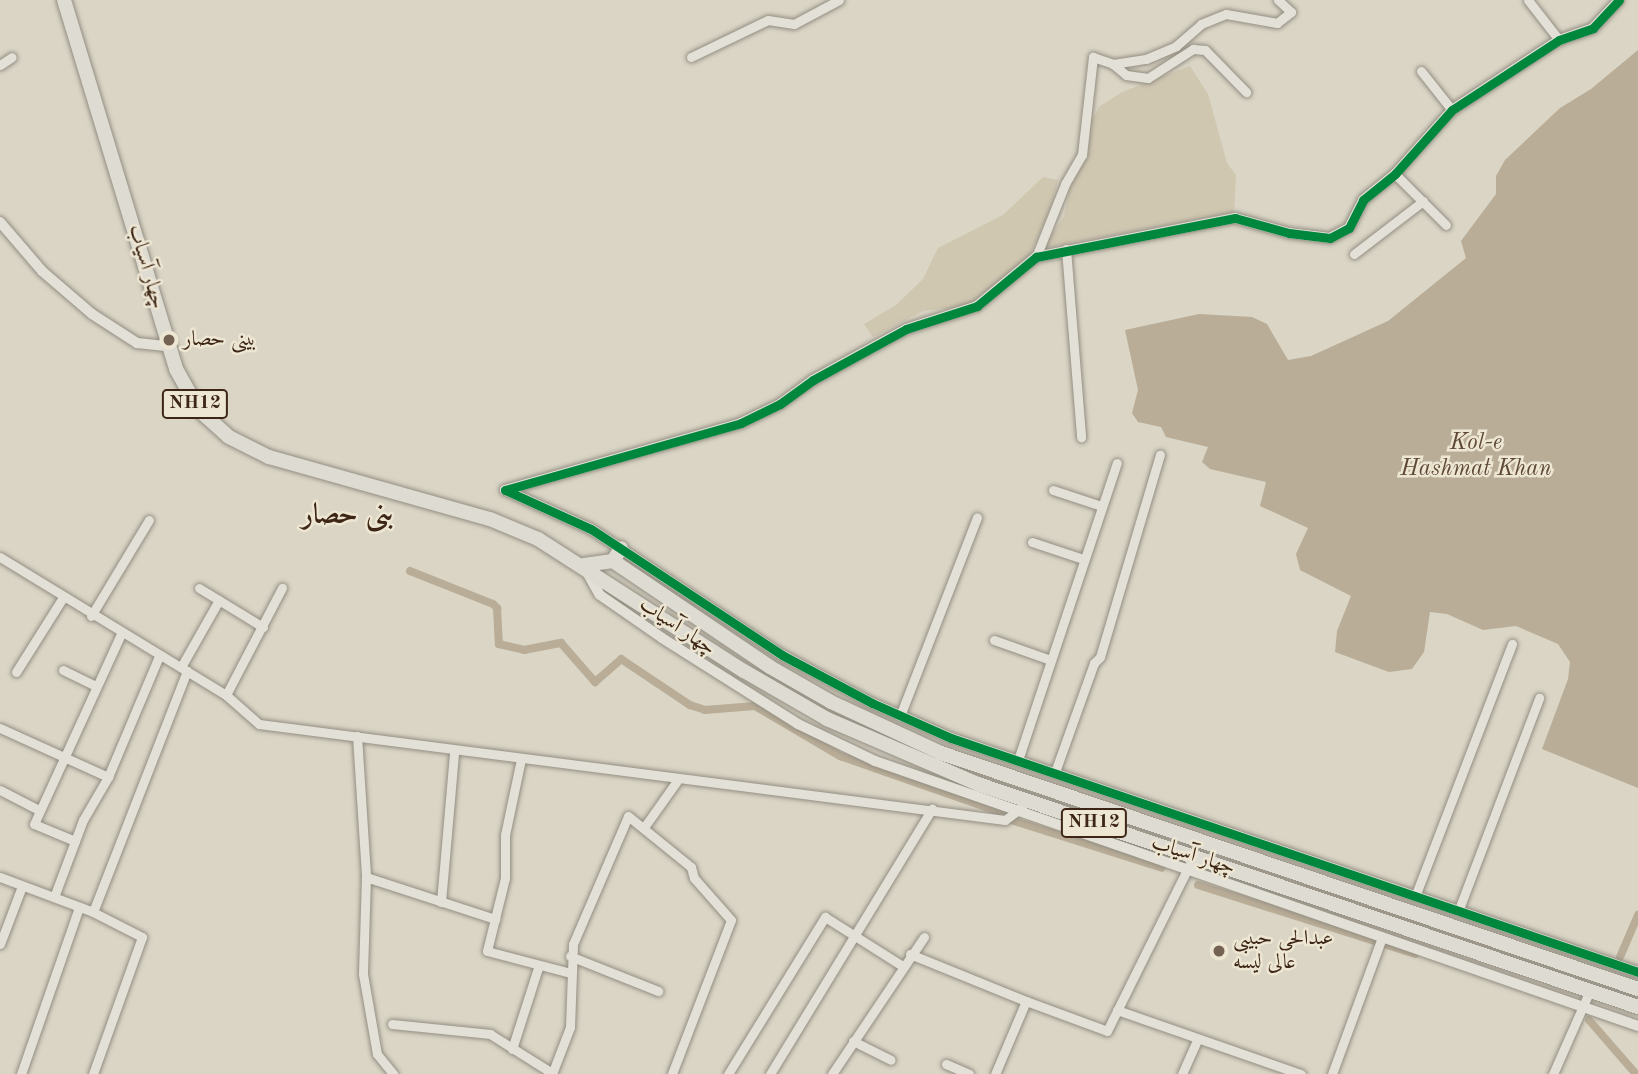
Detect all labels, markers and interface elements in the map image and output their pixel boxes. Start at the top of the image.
street label: چهار آسیاب [122,222,170,312]
place label: بینی حصار [183,327,256,353]
marker: بینی حصار [161,332,177,348]
road number: NH12 [162,388,228,420]
water label: Kol-e Hashmat Khan [1400,429,1552,483]
district label: بنی حصار [302,499,394,533]
street label: چهار آسیاب [634,592,720,662]
road number: NH12 [1061,808,1127,838]
street label: چهار آسیاب [1148,831,1238,881]
place label: عبدالحی حبیبی عالی لیسه [1233,926,1333,976]
marker: عبدالحی حبیبی عالی لیسه [1211,943,1227,959]

